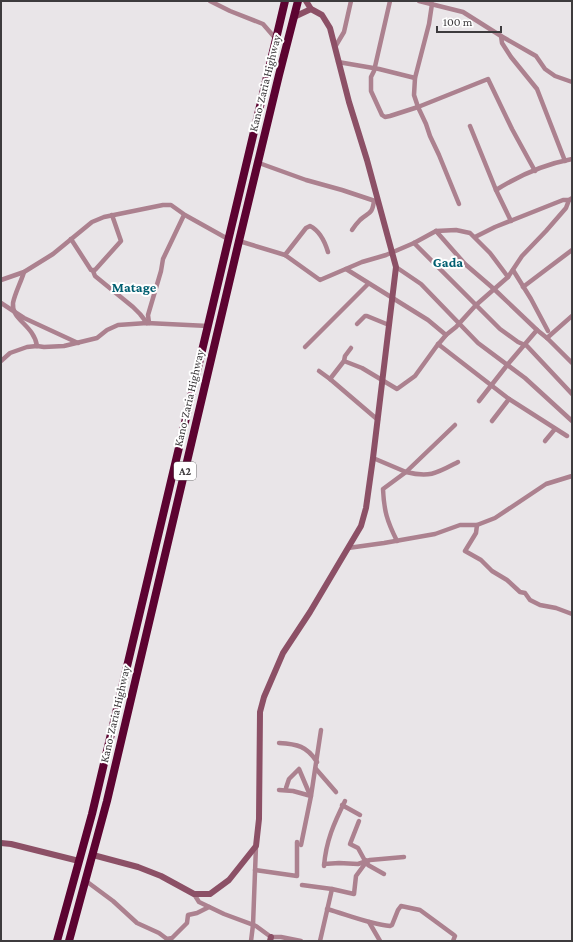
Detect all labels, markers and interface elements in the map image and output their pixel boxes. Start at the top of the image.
scale bar [437,8,501,34]
text: 100 m [443,15,473,29]
street label: Kano-Zaria Highway [246,33,284,133]
district label: Gada [433,254,463,270]
district label: Matage [112,279,157,295]
street label: Kano-Zaria Highway [171,348,207,448]
road number: A2 [174,462,196,480]
street label: Kano-Zaria Highway [97,664,133,764]

